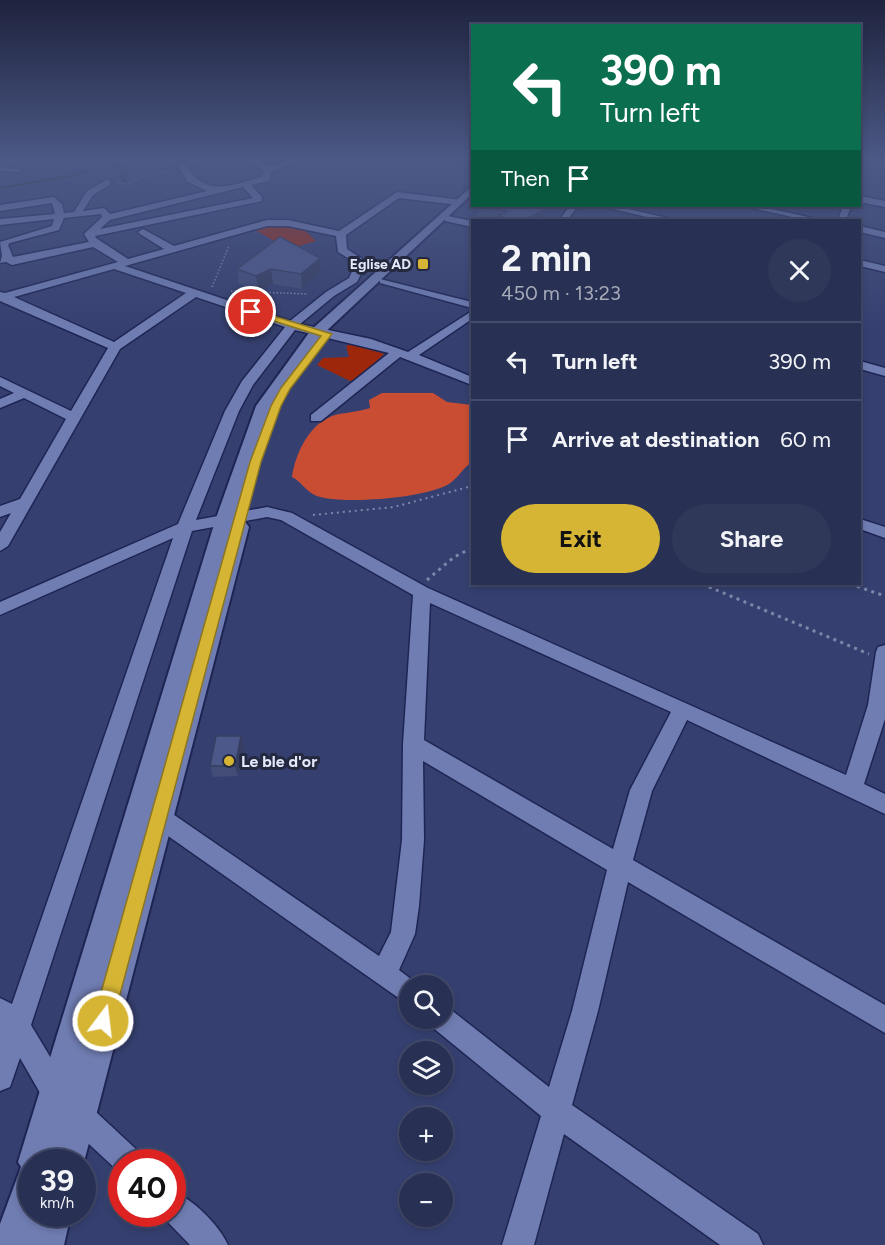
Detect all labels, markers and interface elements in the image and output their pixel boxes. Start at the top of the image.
text: 390 m [600,45,722,96]
icon: left [501,48,579,126]
text: Turn left [600,96,700,129]
icon: arrive [562,162,595,195]
text: Then [501,165,550,192]
text: 2 min [501,237,592,280]
button: close [768,239,831,302]
place label: Eglise AD [350,256,411,273]
marker: Eglise AD [416,257,430,271]
text: 450 m · 13:23 [501,281,621,305]
pin [225,286,276,337]
icon: arrive [234,295,267,328]
icon: left [501,345,534,378]
text: Turn left [552,348,638,375]
text: 390 m [768,348,831,375]
icon: arrive [501,423,534,456]
text: Arrive at destination [552,426,760,453]
text: 60 m [780,426,831,453]
button: Exit [501,504,660,573]
button: Share [672,504,831,573]
place label: Le ble d'or [241,752,317,771]
marker: Le ble d'or [222,754,236,768]
map controls [399,975,453,1227]
button: search [399,975,453,1029]
position arrow [71,989,135,1053]
button: layers [399,1041,453,1095]
button: + [399,1107,453,1161]
speed limit sign: 40 [108,1149,186,1227]
text: 39 [40,1162,74,1199]
button: − [399,1173,453,1227]
text: km/h [40,1194,74,1212]

